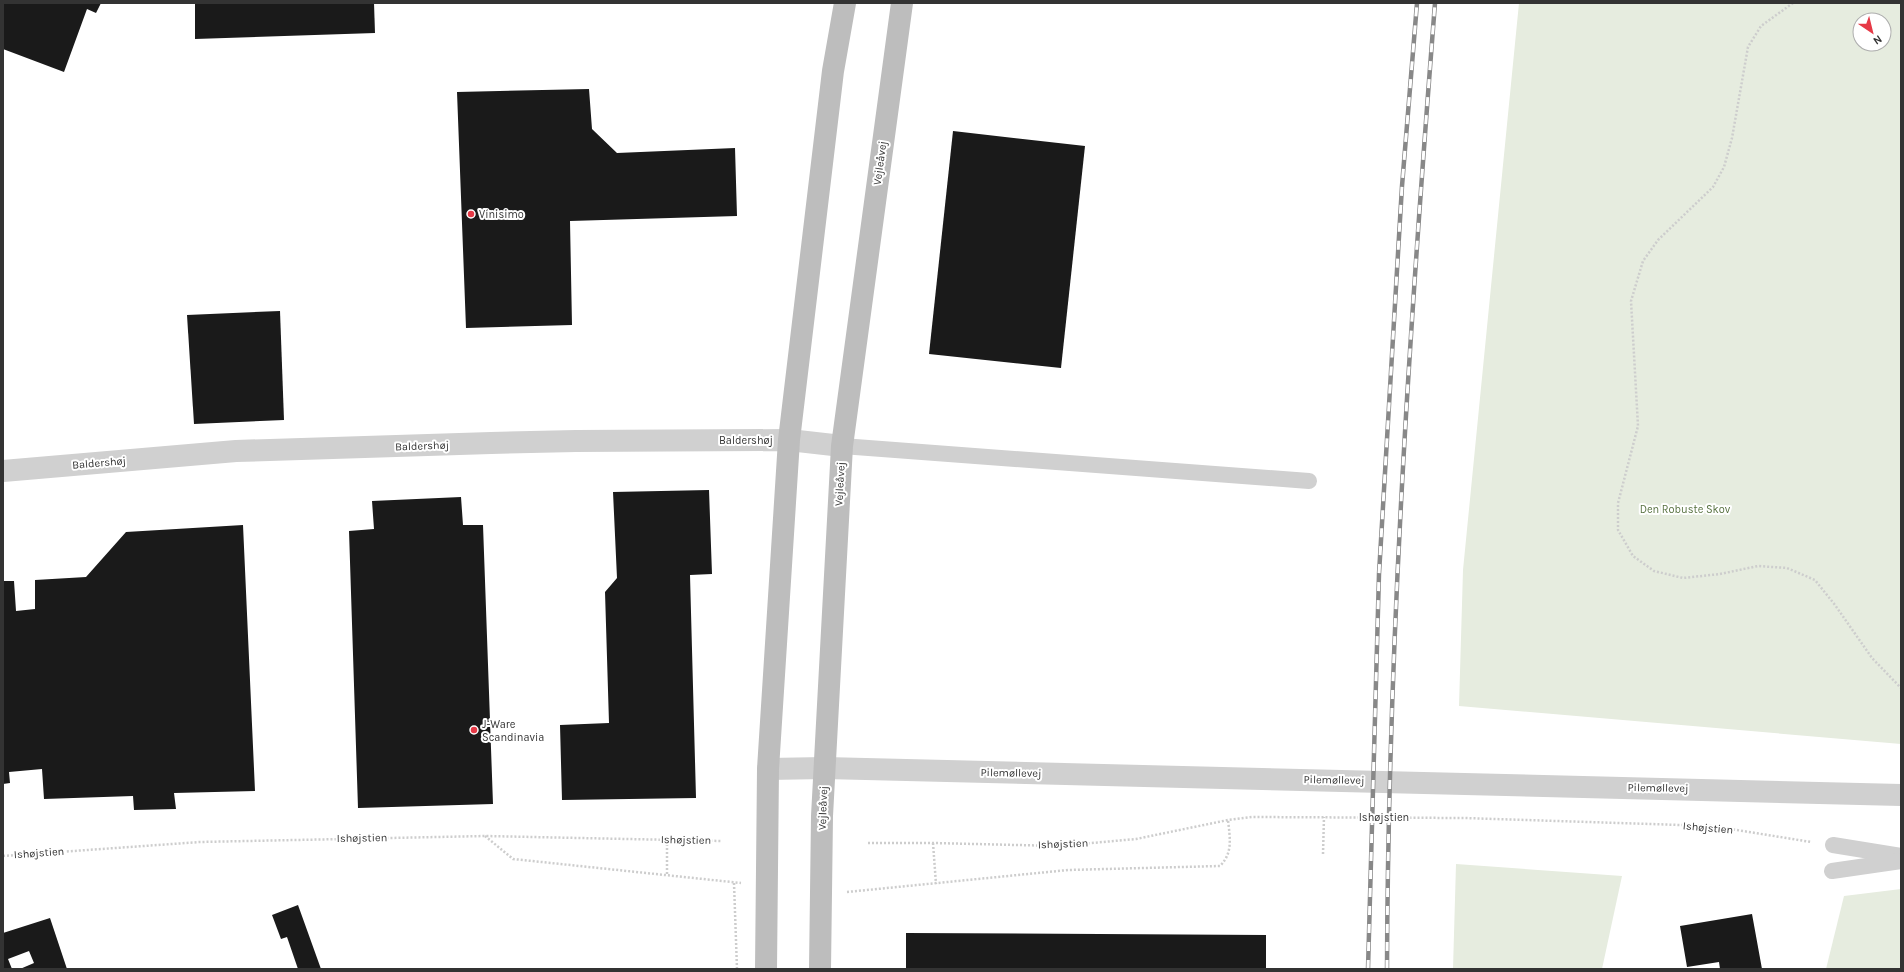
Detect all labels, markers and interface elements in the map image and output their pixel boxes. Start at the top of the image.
north arrow [1852,12,1892,52]
text: N [1870,32,1884,47]
street label: Vejleåvej [870,140,890,186]
place label: Vinisimo [479,208,524,221]
marker: Vinisimo [466,209,476,219]
street label: Baldershøj [719,434,773,447]
street label: Baldershøj [395,439,449,453]
street label: Baldershøj [72,454,126,472]
street label: Vejleåvej [832,462,848,506]
park label: Den Robuste Skov [1640,503,1731,516]
place label: J-Ware Scandinavia [482,718,544,744]
marker: J-Ware Scandinavia [469,725,479,735]
street label: Pilemøllevej [980,766,1042,780]
street label: Pilemøllevej [1303,773,1365,787]
street label: Pilemøllevej [1627,781,1689,795]
street label: Vejleåvej [816,786,830,830]
street label: Ishøjstien [1359,811,1409,824]
street label: Ishøjstien [1682,819,1734,837]
street label: Ishøjstien [337,831,387,845]
street label: Ishøjstien [661,833,711,847]
street label: Ishøjstien [1038,837,1088,851]
street label: Ishøjstien [13,845,65,861]

